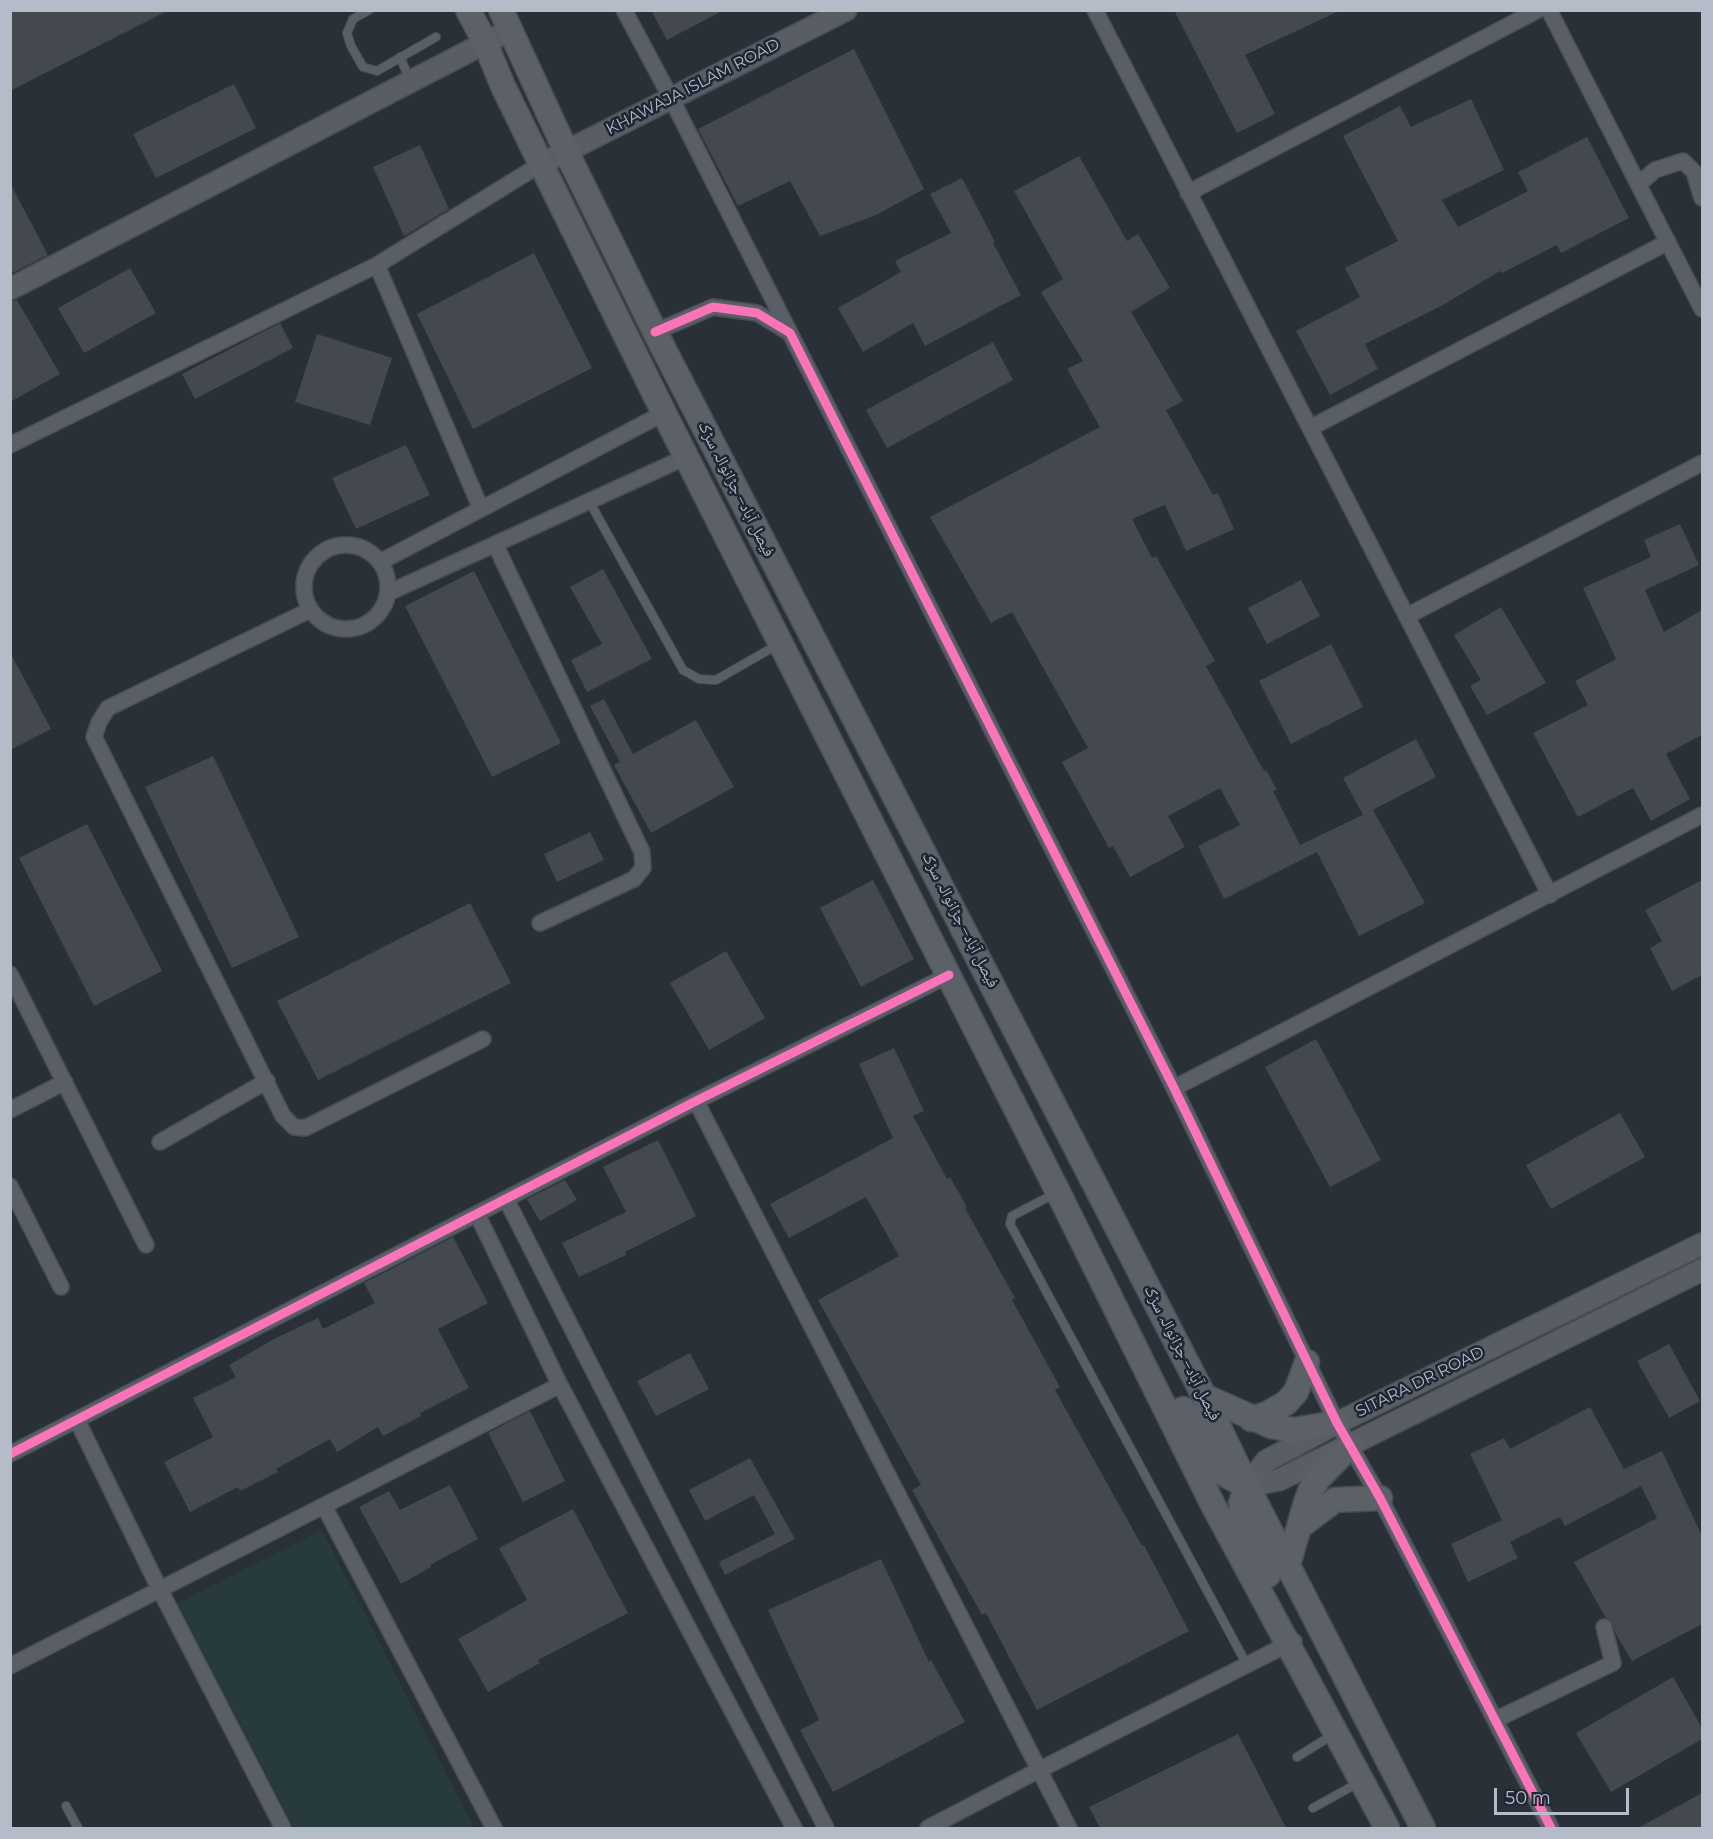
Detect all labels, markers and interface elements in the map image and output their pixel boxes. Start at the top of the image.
street label: KHAWAJA ISLAM ROAD [603,35,783,139]
street label: فیصل آباد– جڑانوالہ سڑک [694,418,778,560]
street label: فیصل آباد– جڑانوالہ سڑک [918,849,1002,991]
street label: فیصل آباد– جڑانوالہ سڑک [1140,1282,1224,1424]
street label: SITARA DR ROAD [1353,1343,1487,1421]
scale bar [1497,1776,1632,1814]
text: 50 m [1505,1787,1551,1809]

